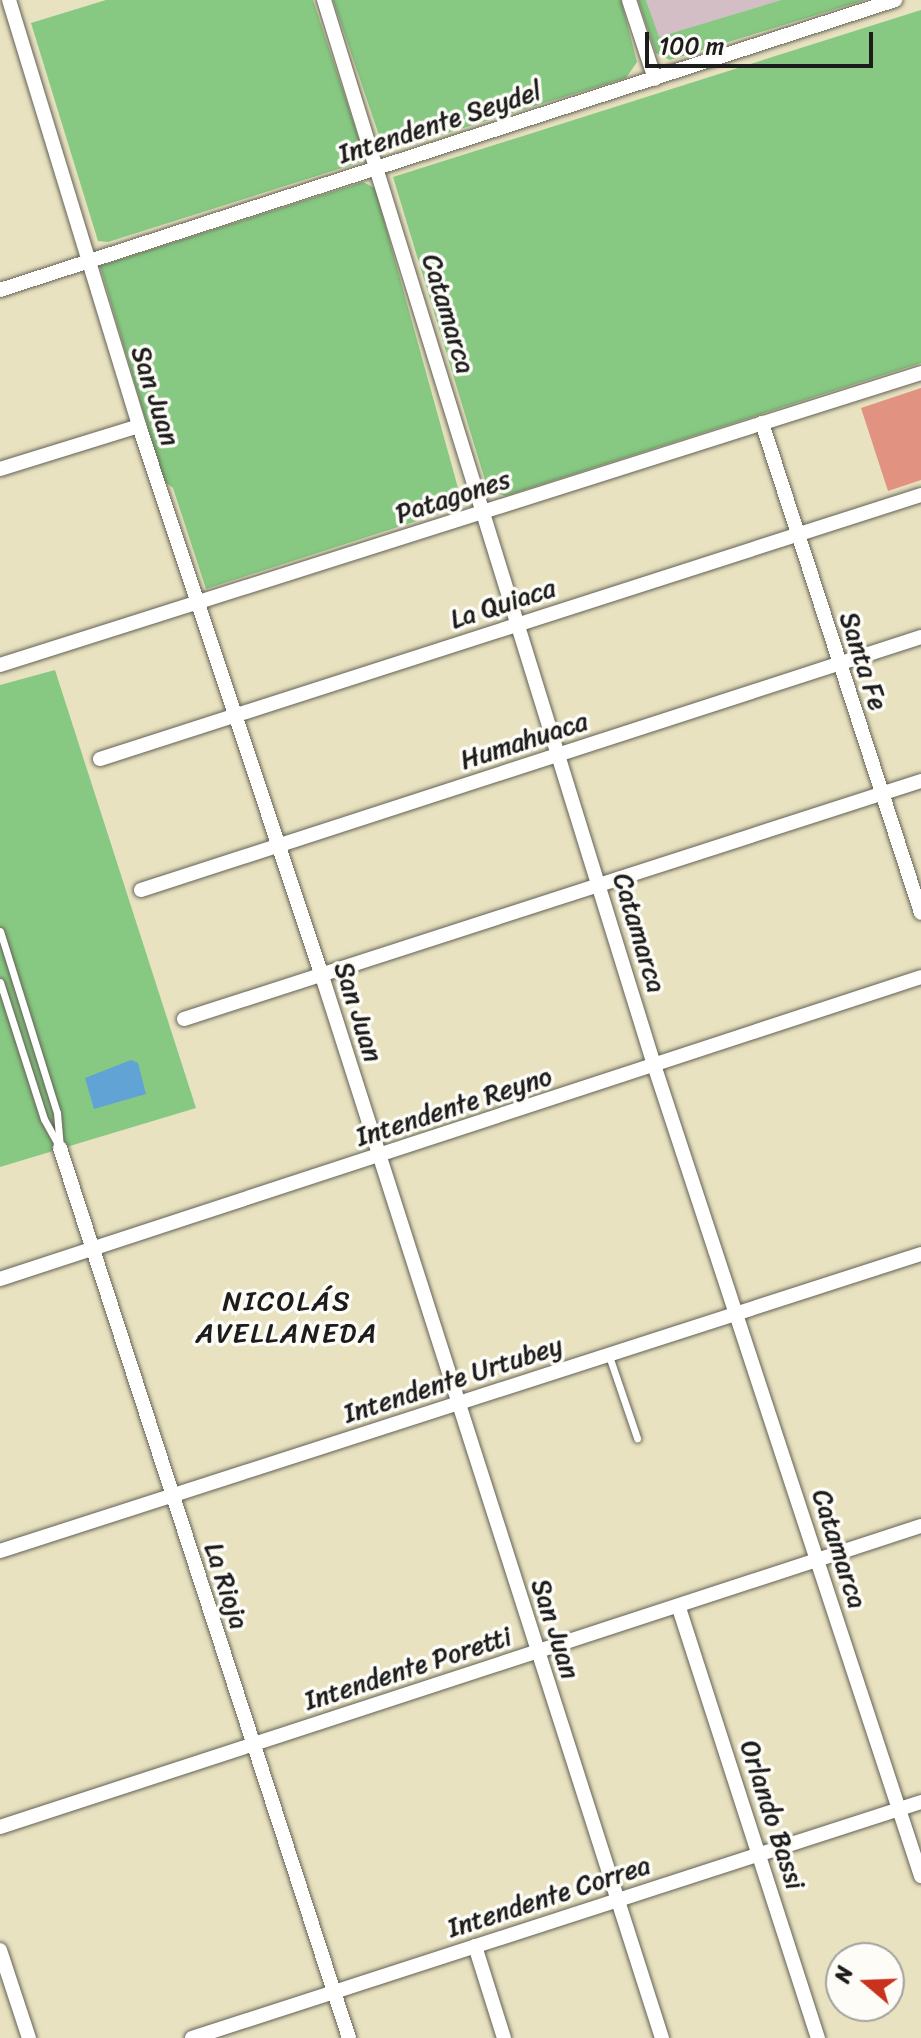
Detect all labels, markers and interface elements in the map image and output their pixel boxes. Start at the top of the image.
scale bar [649,16,877,66]
text: 100 m [659,25,724,67]
street label: Intendente Seydel [335,75,545,171]
street label: Catamarca [415,250,481,378]
street label: San Juan [124,342,186,450]
street label: Patagones [392,464,514,530]
street label: La Quiaca [446,572,560,636]
street label: Santa Fe [832,608,894,714]
street label: Humahuaca [456,706,592,776]
street label: Catamarca [606,869,672,997]
street label: San Juan [327,958,389,1066]
street label: Intendente Reyno [352,1061,556,1153]
district label: NICOLÁS AVELLANEDA [195,1284,379,1350]
street label: Intendente Urtubey [340,1330,566,1430]
street label: Catamarca [805,1486,873,1612]
street label: La Rioja [197,1539,255,1633]
street label: San Juan [524,1575,586,1683]
street label: Intendente Poretti [301,1621,515,1717]
street label: Orlando Bassi [733,1736,811,1894]
street label: Intendente Correa [444,1850,654,1944]
north arrow [825,1942,905,2022]
text: N [823,1961,865,1988]

